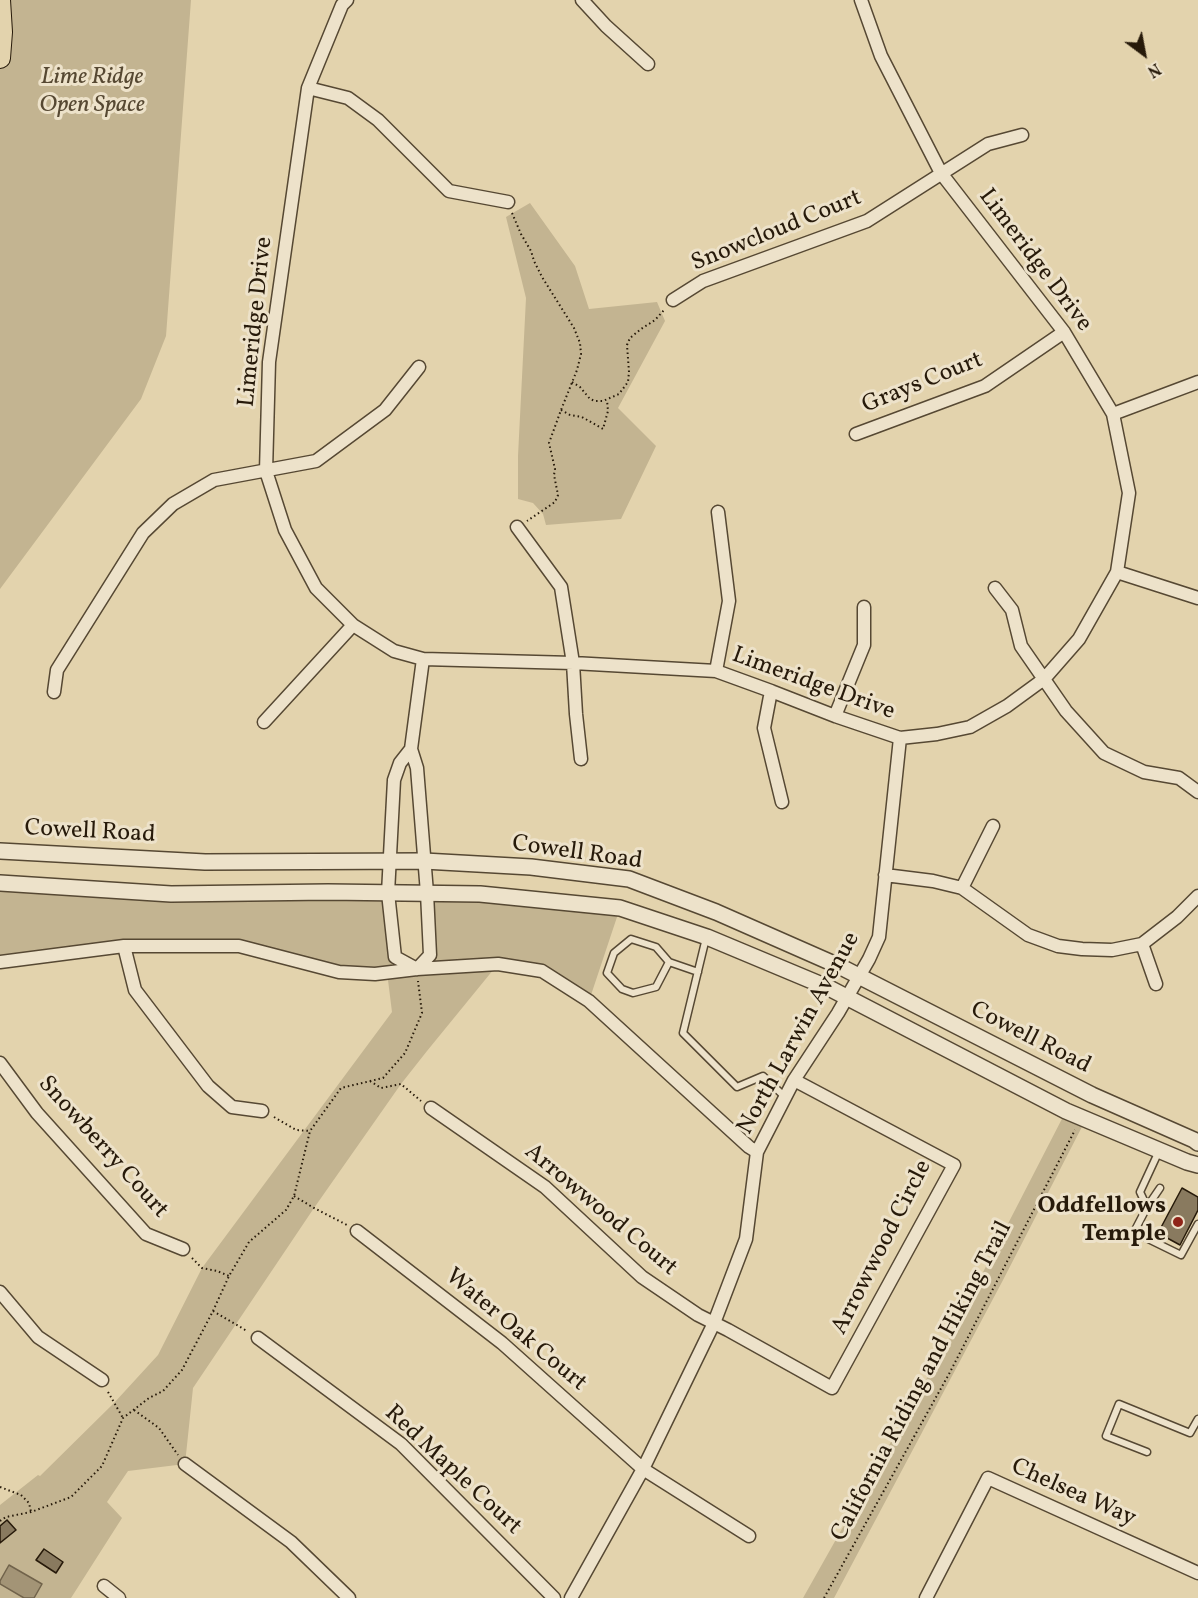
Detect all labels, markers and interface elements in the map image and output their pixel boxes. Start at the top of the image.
north arrow [1114,24,1174,84]
text: N [1143,57,1164,82]
park label: Lime Ridge Open Space [39,65,145,121]
street label: Limeridge Drive [971,184,1097,338]
street label: Snowcloud Court [688,185,866,279]
street label: Limeridge Drive [234,235,280,409]
street label: Grays Court [859,347,987,421]
street label: Limeridge Drive [728,642,898,728]
street label: Cowell Road [24,815,156,851]
street label: Cowell Road [510,831,644,877]
street label: North Larwin Avenue [732,928,868,1140]
street label: Cowell Road [965,996,1095,1082]
street label: Snowberry Court [31,1071,173,1225]
street label: Arrowwood Court [518,1139,682,1283]
street label: Arrowwood Circle [827,1156,939,1340]
place label: Oddfellows Temple [1038,1194,1166,1250]
marker: Oddfellows Temple [1171,1215,1185,1229]
street label: California Riding and Hiking Trail [826,1217,1020,1547]
street label: Water Oak Court [438,1263,592,1399]
street label: Red Maple Court [377,1400,527,1542]
street label: Chelsea Way [1006,1454,1140,1534]

